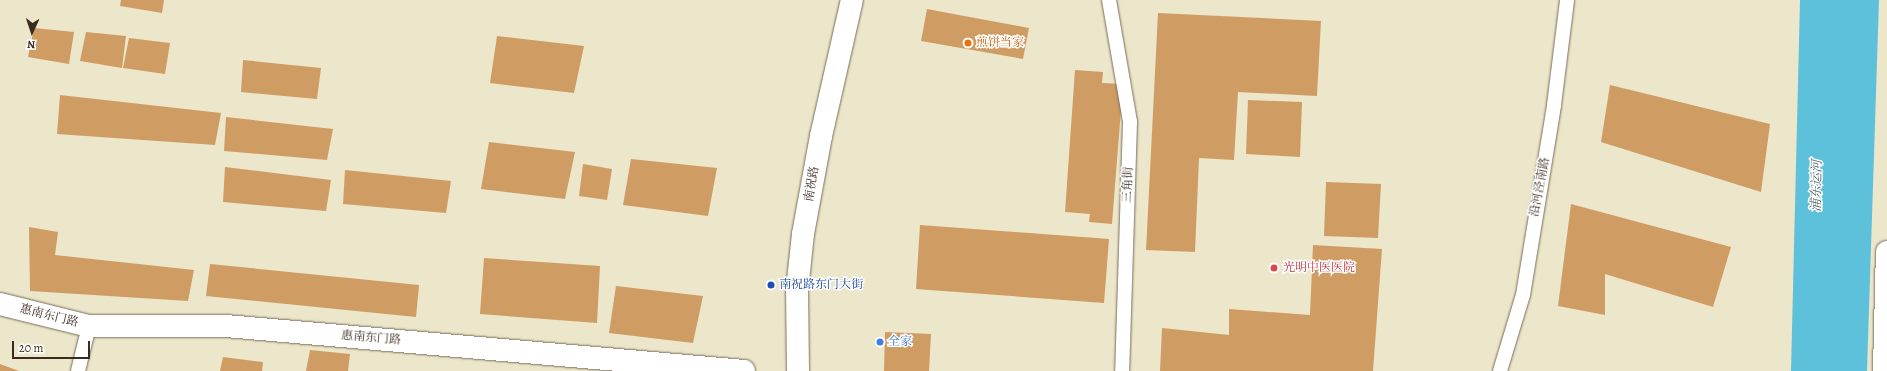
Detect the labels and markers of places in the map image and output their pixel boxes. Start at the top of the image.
place label: 煎饼当家 [976,36,1024,50]
marker: 煎饼当家 [963,38,973,48]
place label: 光明中医医院 [1283,261,1355,275]
marker: 光明中医医院 [1268,262,1280,274]
place label: 南祝路东门大街 [779,278,863,292]
marker: 南祝路东门大街 [766,280,776,290]
place label: 全家 [888,335,912,349]
marker: 全家 [875,337,885,347]

